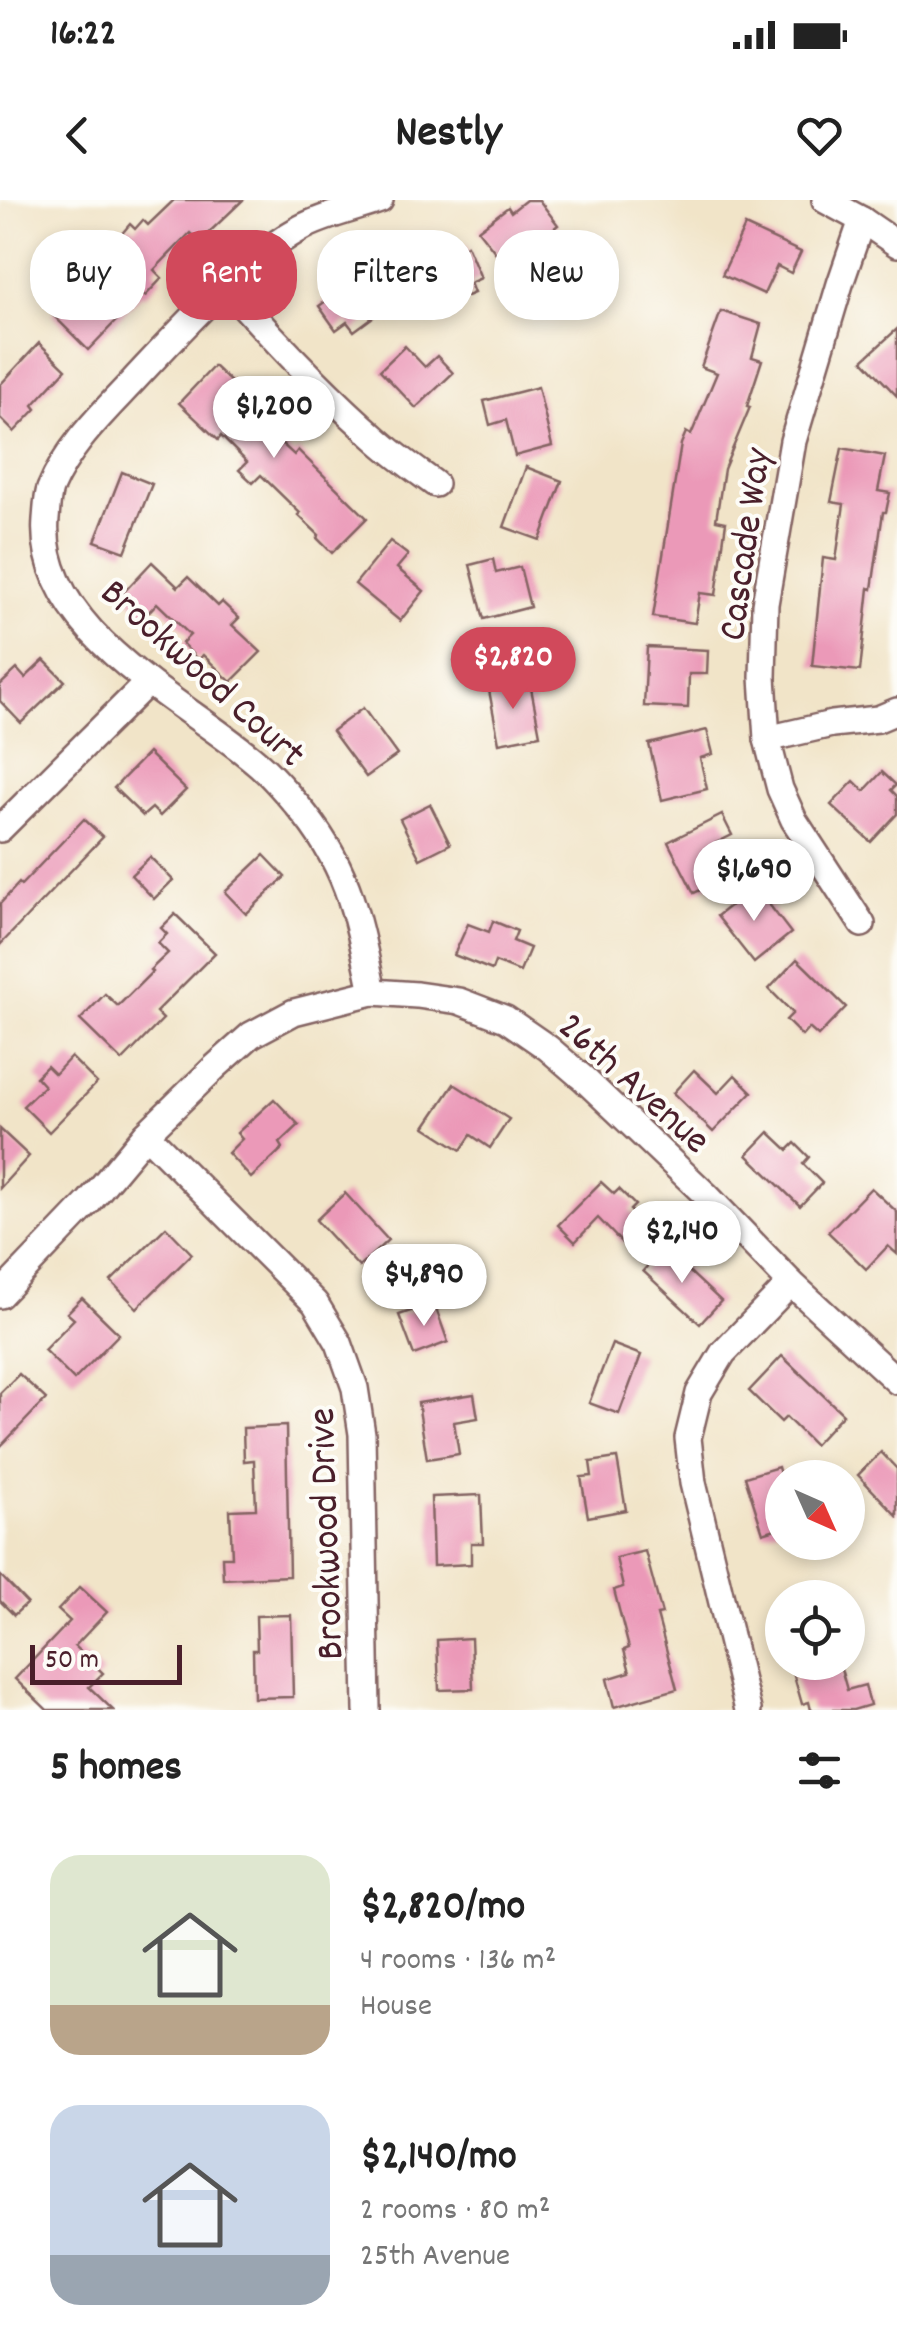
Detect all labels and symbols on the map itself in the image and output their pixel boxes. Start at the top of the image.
pin: $1,200 [193,376,355,461]
street label: Cascade Way [707,444,790,645]
street label: Brookwood Court [85,568,316,784]
pin: $2,820 [432,627,594,712]
pin: $1,690 [673,839,835,924]
street label: 26th Avenue [542,1001,721,1170]
pin: $2,140 [601,1201,763,1286]
pin: $4,890 [343,1244,505,1329]
street label: Brookwood Drive [297,1407,362,1661]
north arrow [765,1460,865,1560]
scale bar [30,1640,182,1684]

